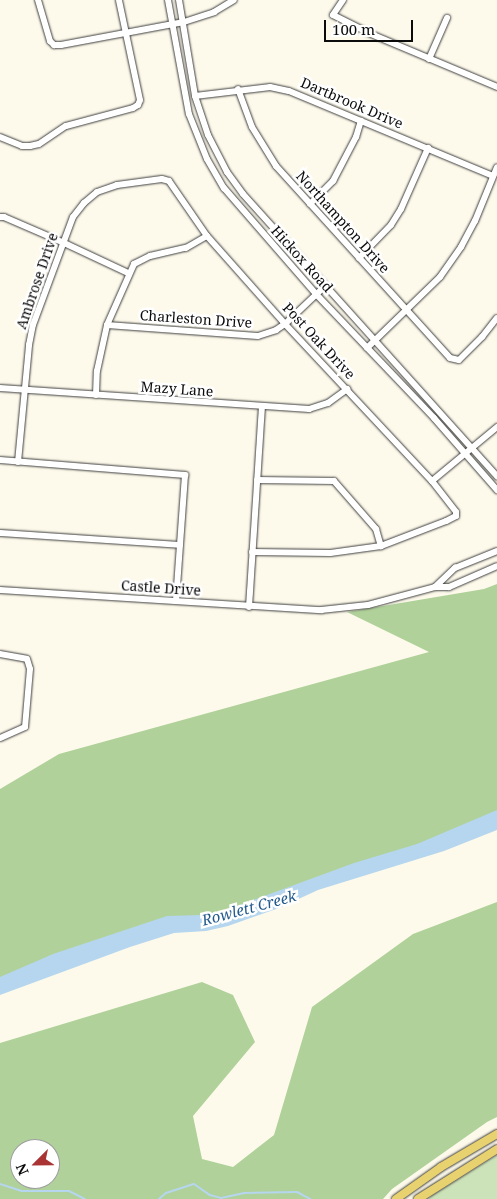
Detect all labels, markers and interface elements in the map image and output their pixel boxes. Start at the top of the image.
scale bar [327,10,416,42]
text: 100 m [332,19,375,39]
street label: Dartbrook Drive [298,74,406,132]
street label: Northampton Drive [293,168,393,276]
street label: Hickox Road [268,222,336,296]
street label: Ambrose Drive [13,231,61,331]
street label: Post Oak Drive [279,299,359,383]
street label: Charleston Drive [139,307,253,331]
street label: Mazy Lane [140,378,214,400]
street label: Castle Drive [120,577,202,599]
water label: Rowlett Creek [200,887,298,929]
north arrow [10,1139,60,1189]
text: N [11,1161,33,1178]

